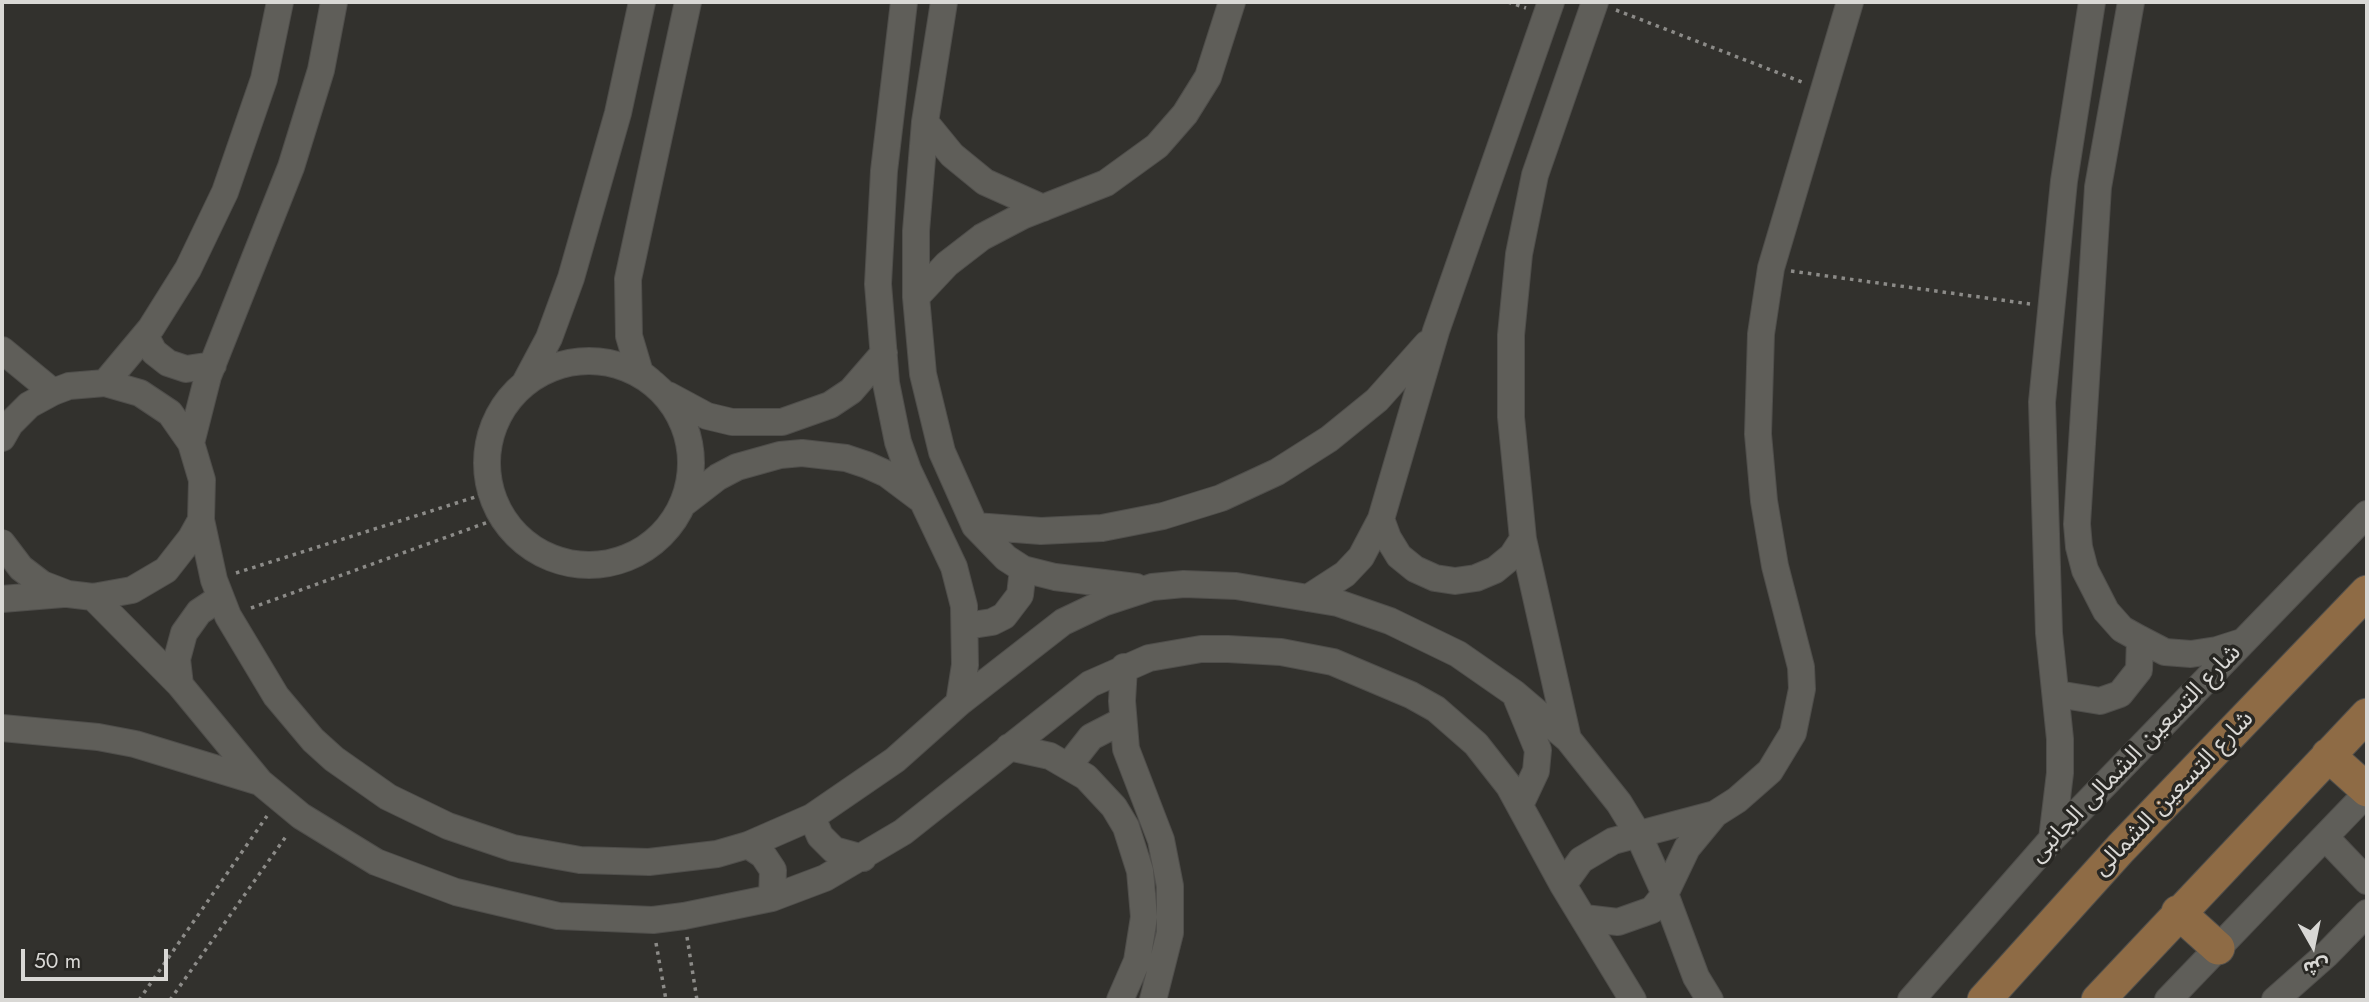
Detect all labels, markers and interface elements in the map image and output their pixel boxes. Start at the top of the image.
street label: شارع التسعين الشمالى الجانبى [2024,639,2248,869]
street label: شارع التسعين الشمالى [2088,705,2260,883]
north arrow [2278,911,2348,981]
scale bar [24,936,172,980]
text: 50 m [34,946,81,976]
text: ش [2301,952,2331,983]

